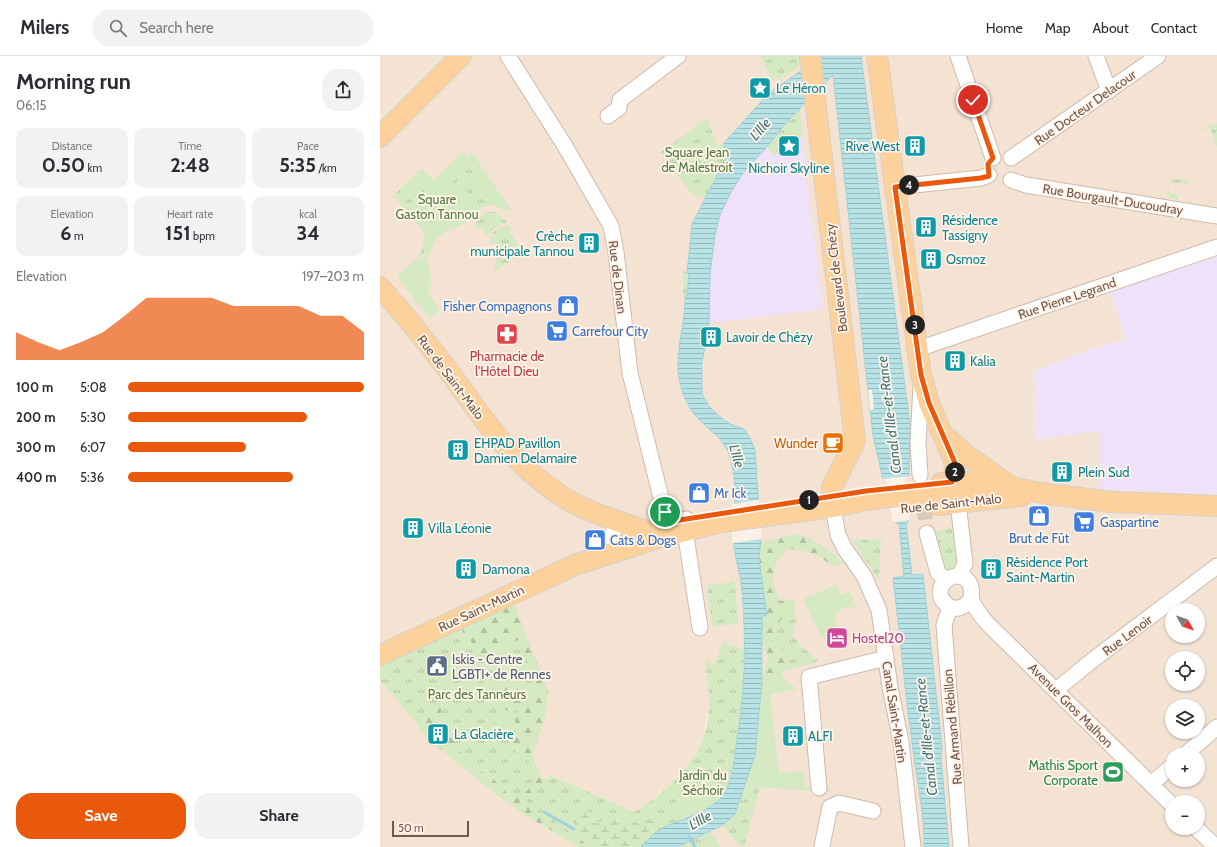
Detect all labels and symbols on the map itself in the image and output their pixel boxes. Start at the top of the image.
street label: Rue Docteur Delacour [1031,65,1140,148]
place icon: Le Héron [747,75,773,101]
place label: Le Héron [776,80,826,96]
pin [956,83,990,117]
water label: L'Ille [745,114,775,144]
place icon: Nichoir Skyline [776,133,802,159]
building icon: Rive West [902,133,928,159]
place label: Rive West [845,138,901,154]
park label: Square Jean de Malestroit [661,144,733,175]
place label: Nichoir Skyline [748,160,830,176]
pin: 4 [899,175,919,195]
street label: Rue Bourgault-Ducoudray [1042,180,1185,218]
park label: Square Gaston Tannou [396,191,479,222]
place label: Résidence Tassigny [942,212,998,243]
building icon: Résidence Tassigny [913,214,939,240]
street label: Boulevard de Chézy [821,222,851,333]
place label: Crèche municipale Tannou [470,228,574,259]
building icon: Crèche municipale Tannou [576,230,602,256]
street label: Rue de Dinan [606,239,630,315]
building icon: Osmoz [918,246,944,272]
place label: Osmoz [946,251,986,267]
street label: Rue Pierre Legrand [1016,274,1118,322]
shop icon: Fisher Compagnons [555,293,581,319]
place label: Fisher Compagnons [443,298,553,314]
pin: 3 [905,315,925,335]
supermarket icon: Carrefour City [544,318,570,344]
pharmacy icon: Pharmacie de l'Hôtel Dieu [494,321,520,347]
place label: Carrefour City [572,323,649,339]
building icon: Lavoir de Chézy [698,324,724,350]
place label: Lavoir de Chézy [726,329,813,345]
street label: Rue de Saint-Malo [414,332,488,422]
place label: Pharmacie de l'Hôtel Dieu [470,348,545,379]
building icon: Kalia [942,348,968,374]
place label: Kalia [970,353,996,369]
water label: Canal d'Ille-et-Rance [873,355,905,475]
cafe icon: Wunder [820,430,846,456]
place label: EHPAD Pavillon Damien Delamaire [474,435,577,466]
place label: Wunder [774,435,819,451]
building icon: EHPAD Pavillon Damien Delamaire [445,437,471,463]
water label: L'Ille [725,442,749,470]
building icon: Plein Sud [1049,459,1075,485]
pin: 2 [945,462,965,482]
place label: Plein Sud [1078,464,1130,480]
shop icon: Mr Ick [686,480,712,506]
place label: Mr Ick [714,485,746,501]
pin: 1 [799,490,819,510]
street label: Rue de Saint-Malo [900,490,1002,516]
pin [648,495,682,529]
shop icon: Brut de Fût [1026,503,1052,529]
supermarket icon: Gaspartine [1071,509,1097,535]
place label: Gaspartine [1100,514,1159,530]
building icon: Villa Léonie [400,515,426,541]
place label: Villa Léonie [428,520,492,536]
shop icon: Cats & Dogs [582,527,608,553]
place label: Brut de Fût [1009,530,1070,546]
place label: Cats & Dogs [610,532,677,548]
place label: Résidence Port Saint-Martin [1006,554,1088,585]
building icon: Damona [453,556,479,582]
building icon: Résidence Port Saint-Martin [978,556,1004,582]
place label: Damona [482,561,530,577]
street label: Rue Saint-Martin [435,581,527,635]
north arrow [1165,603,1205,643]
street label: Rue Lenoir [1099,611,1156,659]
hotel icon: Hostel20 [824,625,850,651]
place label: Hostel20 [852,630,903,646]
place label: Iskis - Centre LGBTI+ de Rennes [452,651,551,682]
public building icon: Iskis - Centre LGBTI+ de Rennes [424,653,450,679]
street label: Avenue Gros Malhon [1025,659,1117,751]
street label: Canal Saint-Martin [879,660,911,764]
street label: Rue Armand Rébillon [939,669,965,785]
water label: Canal d'Ille-et-Rance [911,677,941,797]
park label: Parc des Tanneurs [428,686,527,702]
building icon: La Glacière [425,721,451,747]
building icon: ALFI [780,723,806,749]
place label: La Glacière [454,726,514,742]
place label: ALFI [808,728,833,744]
place label: Mathis Sport Corporate [1029,757,1099,788]
sports icon: Mathis Sport Corporate [1100,759,1126,785]
park label: Jardin du Séchoir [678,767,727,798]
water label: L'Ille [685,806,715,834]
scale bar [392,819,469,838]

